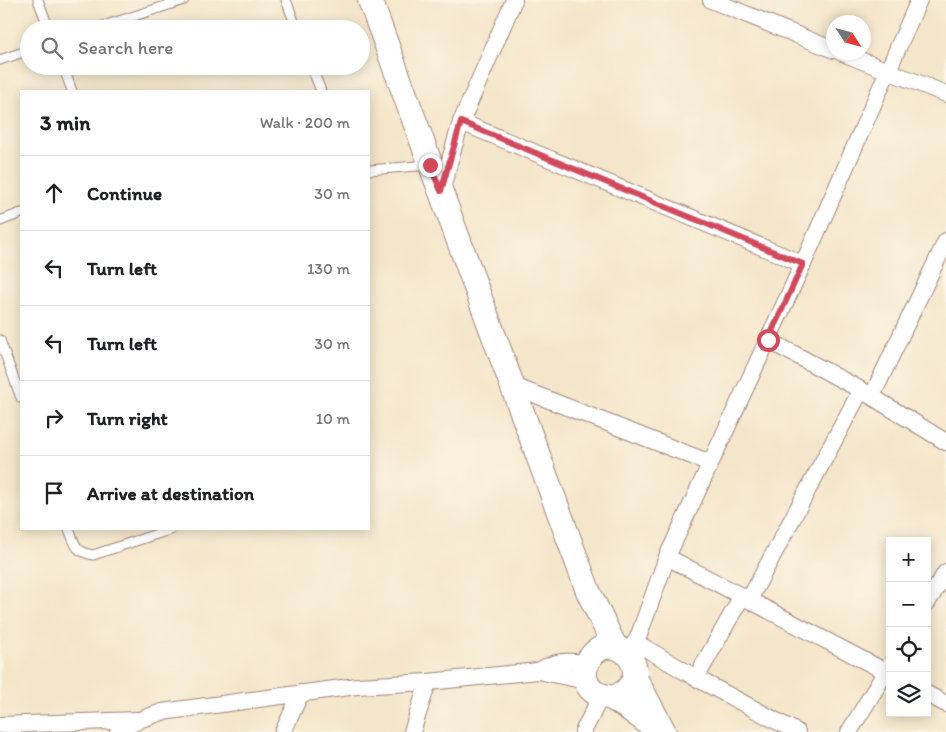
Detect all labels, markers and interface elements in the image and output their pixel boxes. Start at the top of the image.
north arrow [826,15,871,60]
search box [20,20,370,75]
icon: search [38,34,66,62]
text: Search here [78,36,173,59]
text: 3 min [40,110,90,135]
text: Walk · 200 m [260,113,350,132]
route end [419,154,442,177]
icon: ahead [40,179,68,207]
text: Continue [87,182,162,205]
text: 30 m [314,184,350,203]
icon: left [40,254,68,282]
text: Turn left [87,257,157,280]
text: 130 m [307,259,350,278]
icon: left [40,329,68,357]
route start [757,329,780,352]
text: Turn left [87,332,157,355]
text: 30 m [314,334,350,353]
icon: right [40,404,68,432]
text: Turn right [87,407,168,430]
text: 10 m [316,409,350,428]
icon: arrive [40,479,68,507]
text: Arrive at destination [87,482,254,505]
map controls [886,537,931,717]
button: + [886,537,931,582]
button: − [886,582,931,627]
button: locate [886,627,931,672]
button: layers [886,672,931,717]

